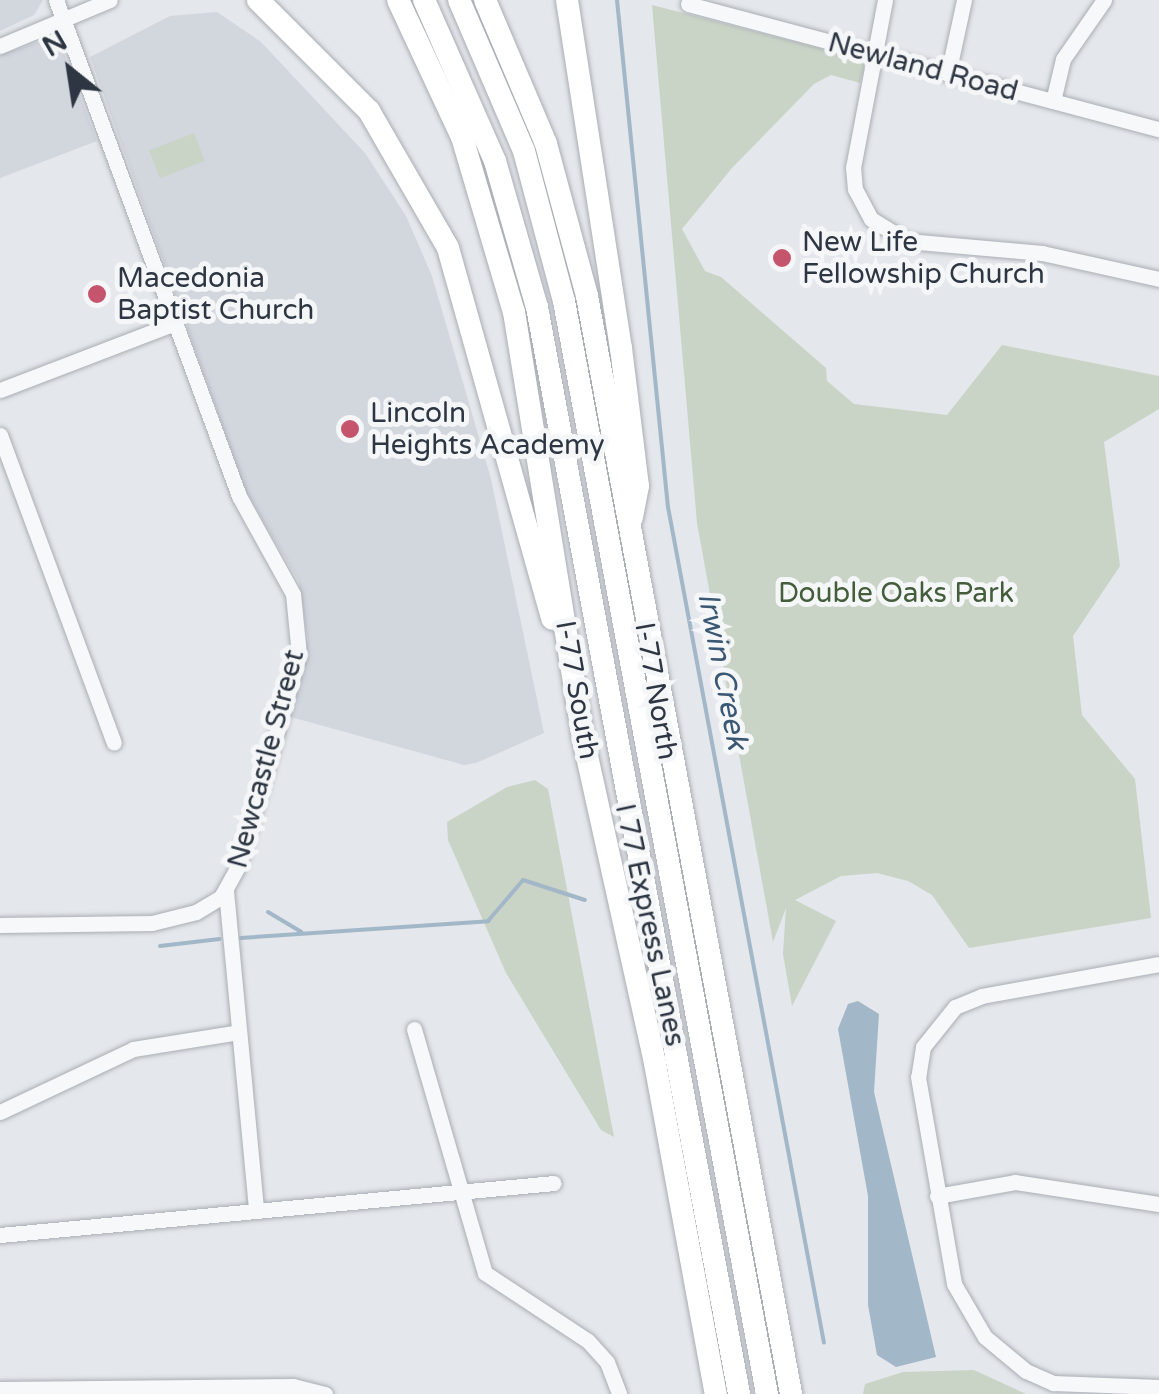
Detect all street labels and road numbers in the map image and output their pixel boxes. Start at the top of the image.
street label: Newland Road [824,26,1022,108]
street label: I-77 South [548,618,606,762]
street label: I-77 North [627,620,685,762]
street label: Newcastle Street [221,646,311,872]
street label: I 77 Express Lanes [608,801,692,1049]

